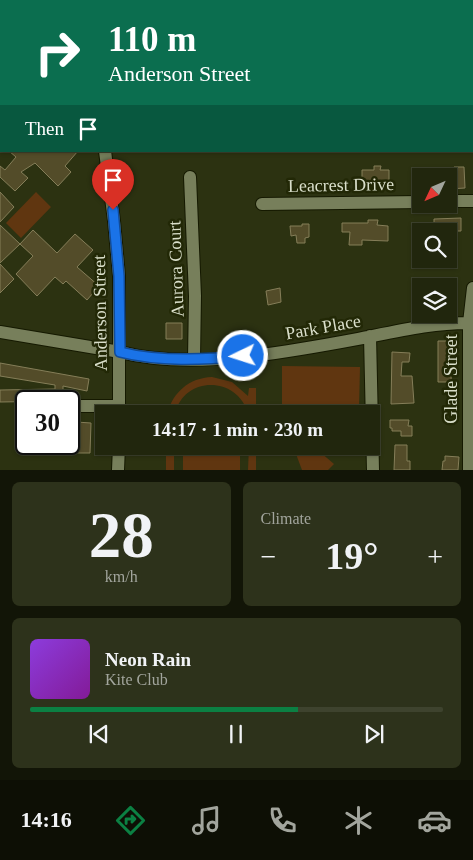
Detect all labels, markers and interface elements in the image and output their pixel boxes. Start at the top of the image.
icon: right [25,20,90,85]
text: 110 m [108,20,196,59]
text: Anderson Street [108,61,250,86]
icon: arrive [74,115,102,143]
text: Then [25,118,64,139]
pin [92,159,134,210]
icon: arrive [99,166,127,194]
north arrow [412,168,458,212]
map controls [412,168,457,323]
street label: Leacrest Drive [288,174,394,196]
street label: Aurora Court [164,220,188,318]
button: search [412,223,457,268]
street label: Anderson Street [89,255,111,371]
button: layers [412,278,457,323]
street label: Park Place [284,311,362,343]
position arrow [216,329,268,381]
street label: Glade Street [441,334,461,424]
speed limit sign: 30 [15,390,80,455]
text: 14:17 · 1 min · 230 m [152,419,323,440]
text: 28 [89,499,154,571]
text: Climate [261,510,311,527]
text: 19° [325,535,378,577]
text: − [261,541,276,572]
text: + [427,541,443,572]
text: km/h [105,568,138,585]
text: Neon Rain [105,649,191,670]
text: Kite Club [105,671,168,688]
icon: previous [85,720,113,748]
icon: pause [222,720,250,748]
icon: next [360,720,388,748]
icon: directions [113,803,148,838]
icon: music [189,803,224,838]
icon: phone [265,803,300,838]
icon: climate [341,803,376,838]
icon: car [417,803,452,838]
text: 14:16 [21,807,72,832]

